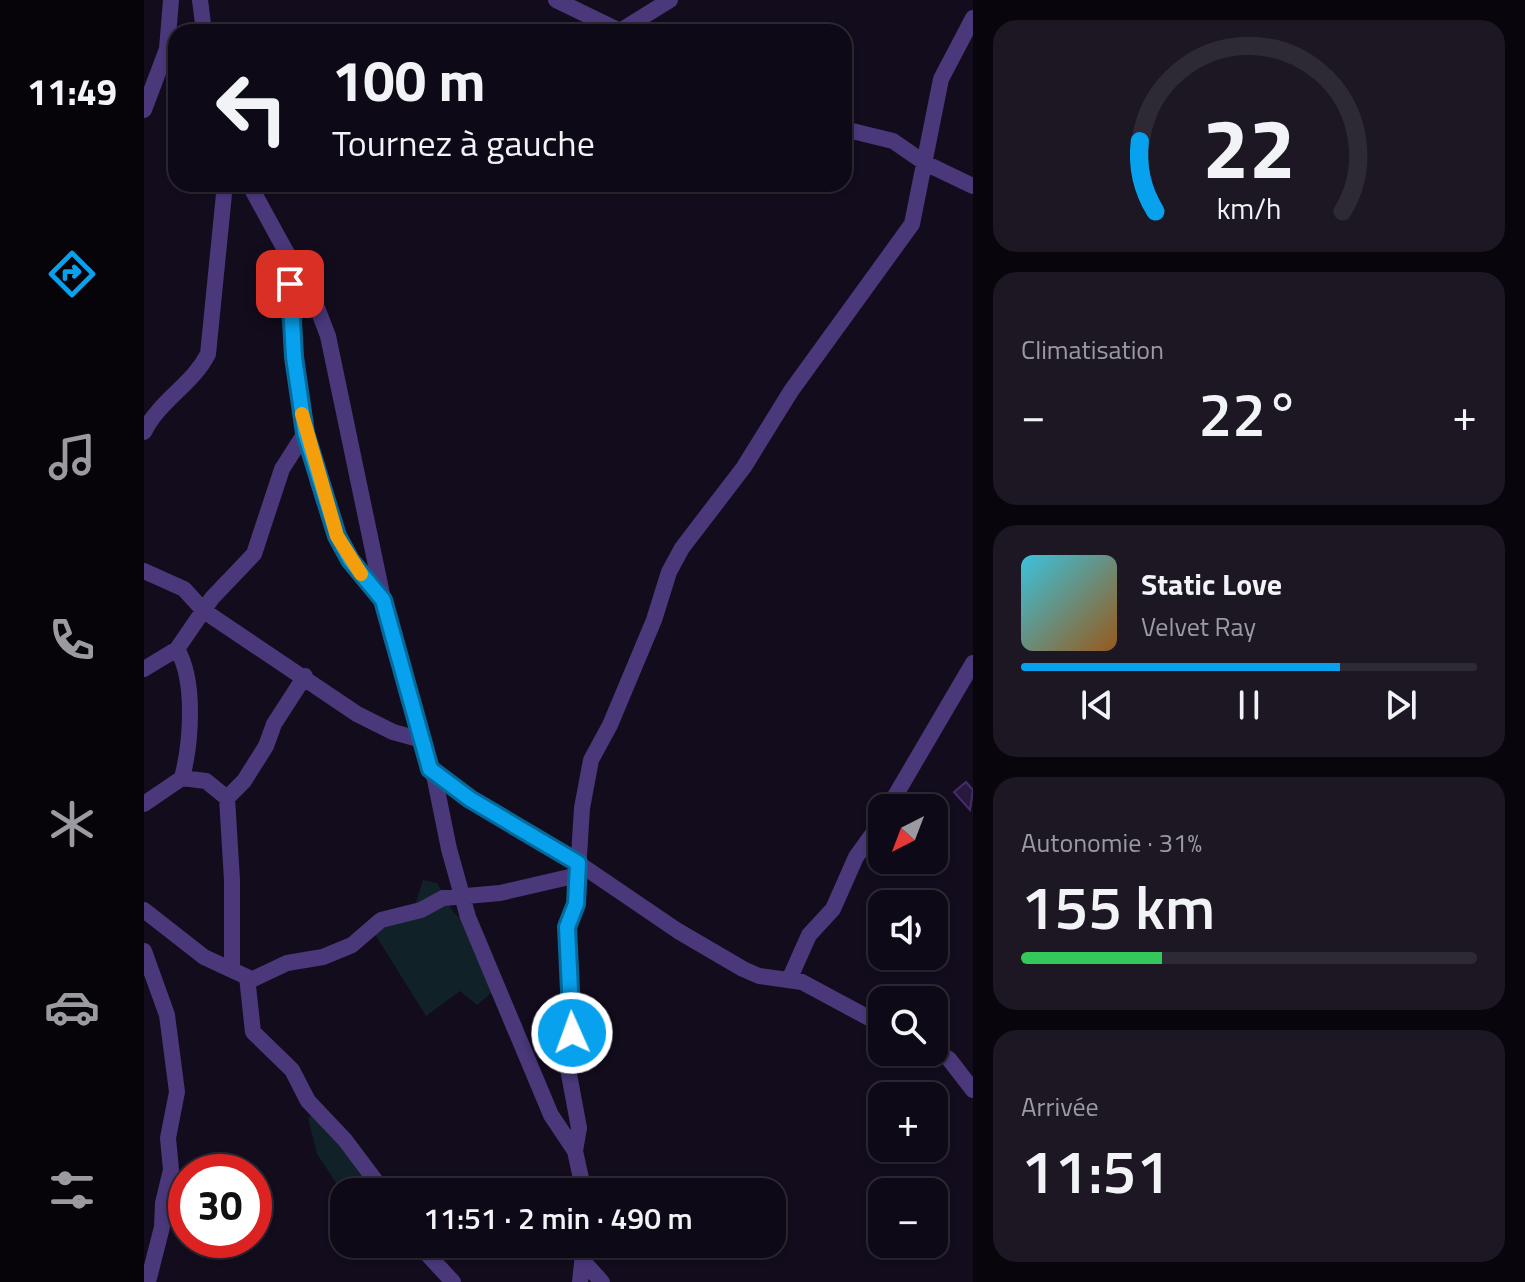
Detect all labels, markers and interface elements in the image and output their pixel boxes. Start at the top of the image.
text: 100 m [332,38,485,123]
icon: left [200,56,304,160]
text: 11:49 [27,64,117,119]
text: 22 [1202,84,1296,210]
text: Tournez à gauche [332,115,595,170]
text: km/h [1217,187,1281,230]
icon: directions [44,246,100,302]
pin [256,250,324,318]
icon: arrive [268,262,312,306]
text: Climatisation [1021,330,1164,369]
text: 22° [1199,368,1299,459]
text: − [1021,381,1046,448]
text: + [1452,381,1477,448]
icon: music [44,429,100,485]
text: Static Love [1141,561,1282,607]
text: Velvet Ray [1141,607,1256,646]
icon: phone [44,612,100,668]
icon: previous [1075,683,1119,727]
icon: pause [1227,683,1271,727]
icon: next [1379,683,1423,727]
north arrow [868,794,948,874]
map controls [868,794,948,1258]
icon: climate [44,796,100,852]
text: Autonomie · 31% [1021,823,1202,862]
text: 155 km [1021,861,1215,952]
button: sound [868,890,948,970]
icon: car [44,979,100,1035]
button: search [868,986,948,1066]
position arrow [530,991,614,1075]
button: + [868,1082,948,1162]
text: Arrivée [1021,1087,1099,1126]
text: 11:51 [1021,1125,1170,1216]
speed limit sign: 30 [168,1154,272,1258]
icon: filters [44,1162,100,1218]
button: − [868,1178,948,1258]
text: 11:51 · 2 min · 490 m [423,1195,693,1241]

